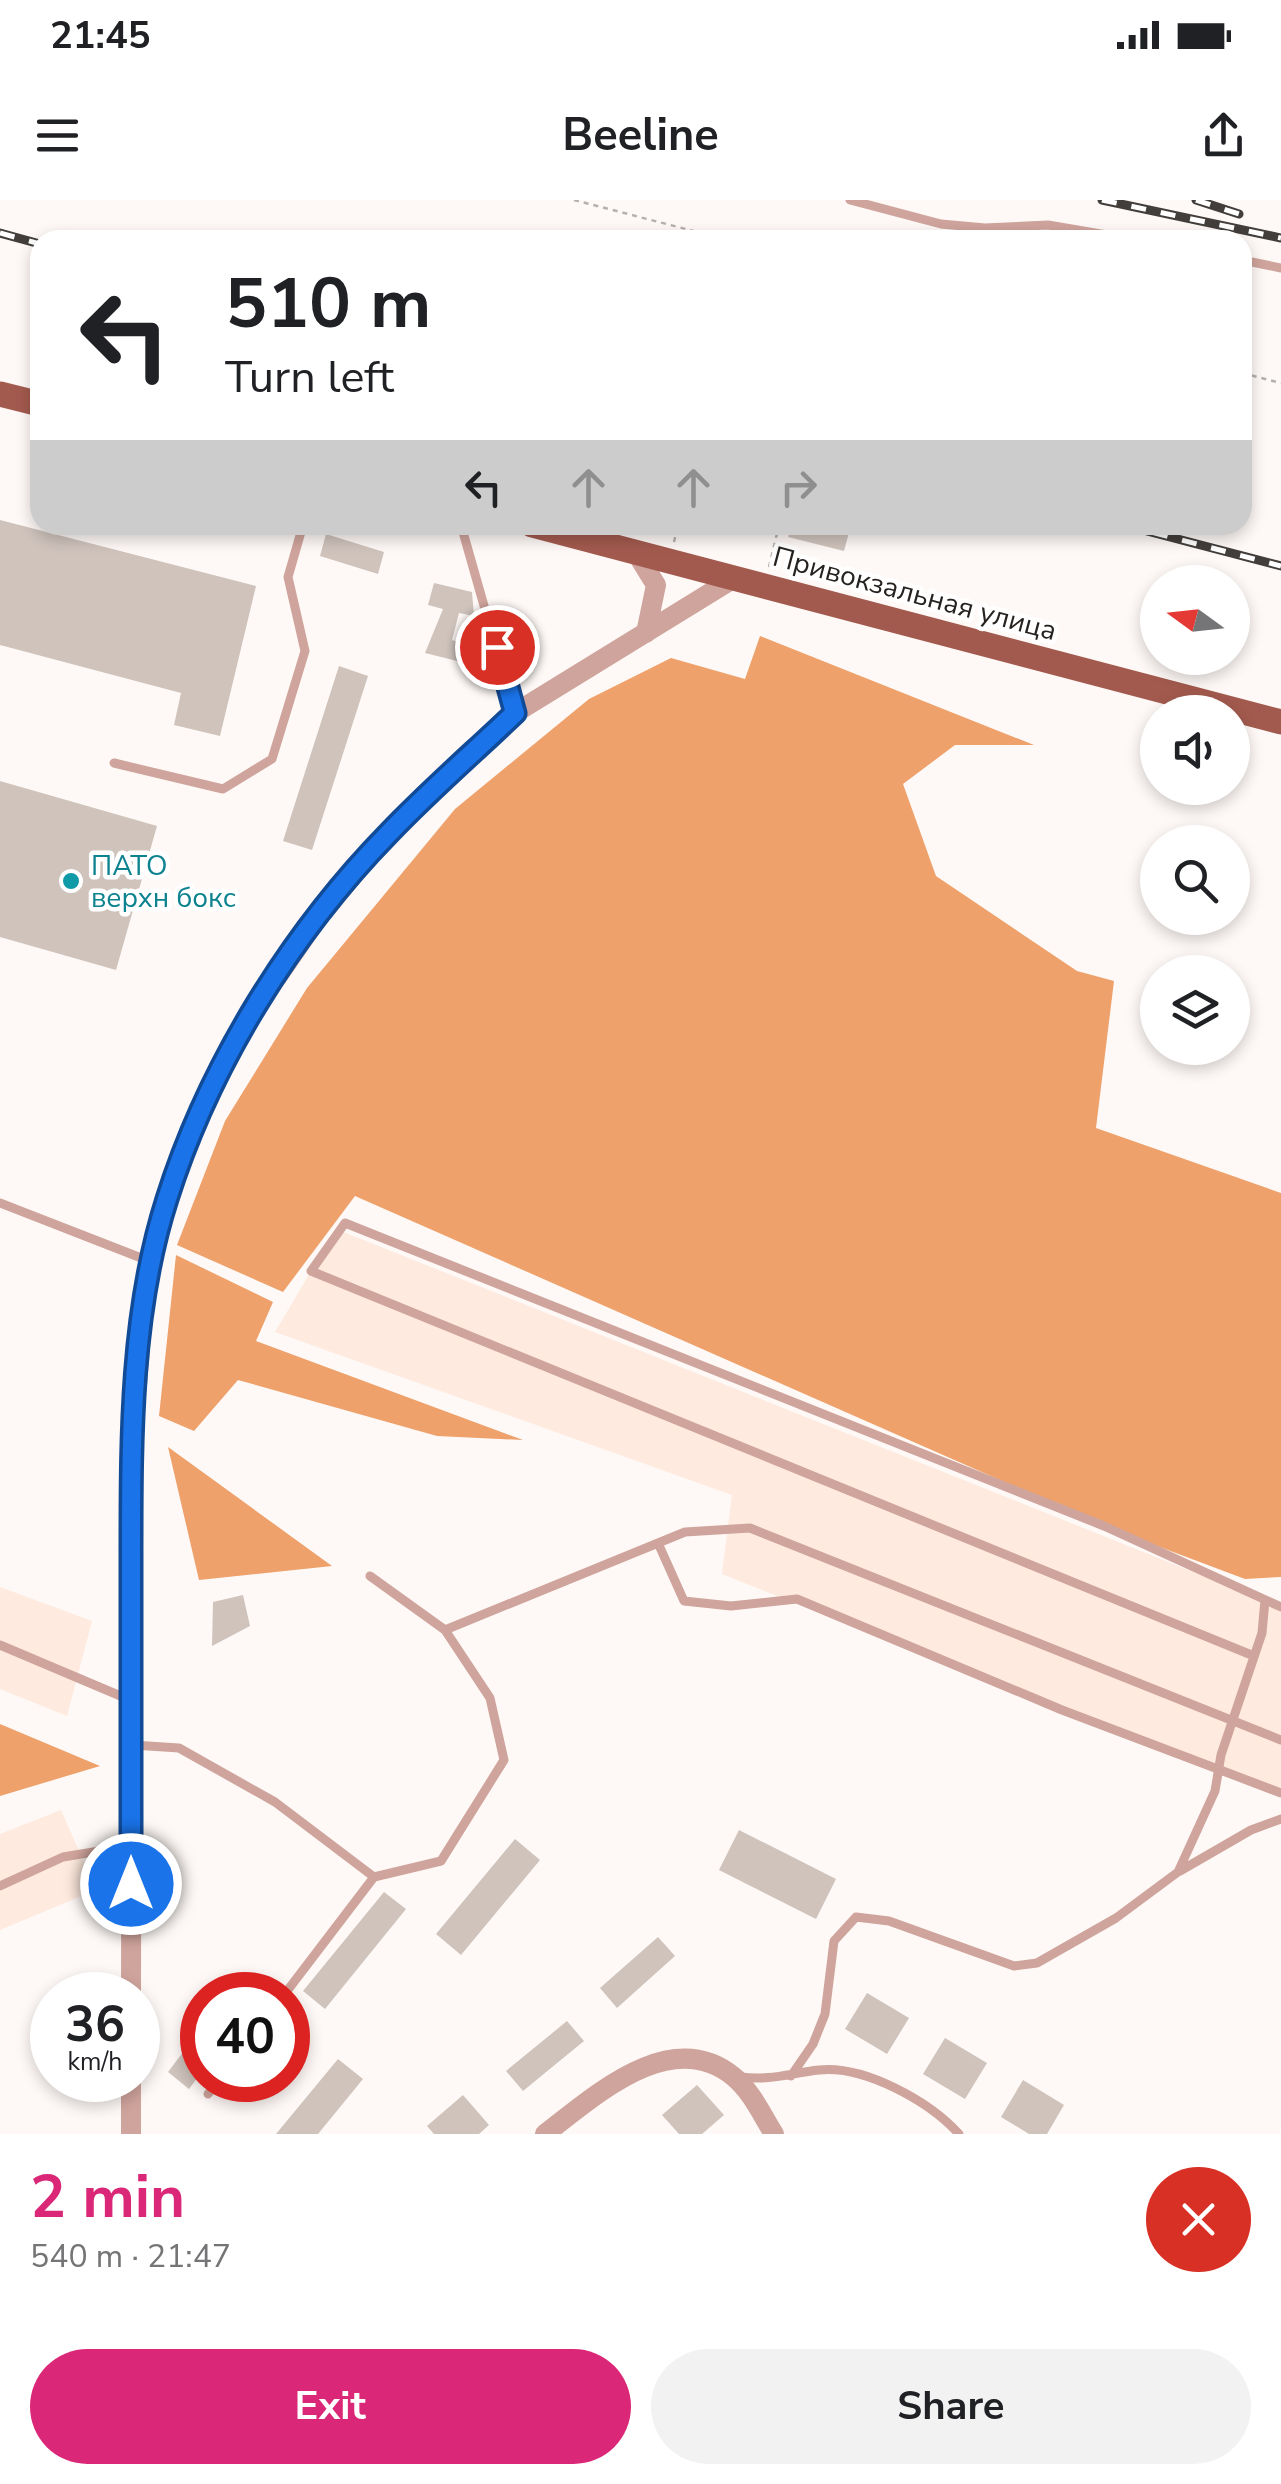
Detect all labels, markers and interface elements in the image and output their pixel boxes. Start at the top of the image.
text: 21:45 [50,10,151,61]
text: Beeline [562,105,719,166]
icon: menu [30,108,85,163]
icon: share [1196,108,1251,163]
text: 510 m [225,256,431,352]
icon: left [60,270,190,400]
text: Turn left [225,347,394,408]
icon: left [456,460,511,515]
icon: ahead [561,460,616,515]
icon: ahead [666,460,721,515]
icon: right [771,460,826,515]
street label: Привокзальная улица [769,538,1061,650]
north arrow [1140,565,1250,675]
map controls [1140,565,1250,1065]
pin [455,605,540,690]
icon: arrive [470,620,525,675]
button: sound [1140,695,1250,805]
button: search [1140,825,1250,935]
place label: ПАТО верхн бокс [91,847,236,917]
marker: ПАТО верхн бокс [60,870,82,892]
button: layers [1140,955,1250,1065]
position arrow [79,1832,183,1936]
speed limit sign: 40 [180,1972,310,2102]
text: 36 [65,1990,125,2059]
text: km/h [67,2045,123,2079]
text: 2 min [30,2156,185,2238]
button: close [1146,2167,1251,2272]
text: 540 m · 21:47 [30,2235,231,2278]
button: Exit [30,2349,631,2464]
button: Share [651,2349,1251,2464]

